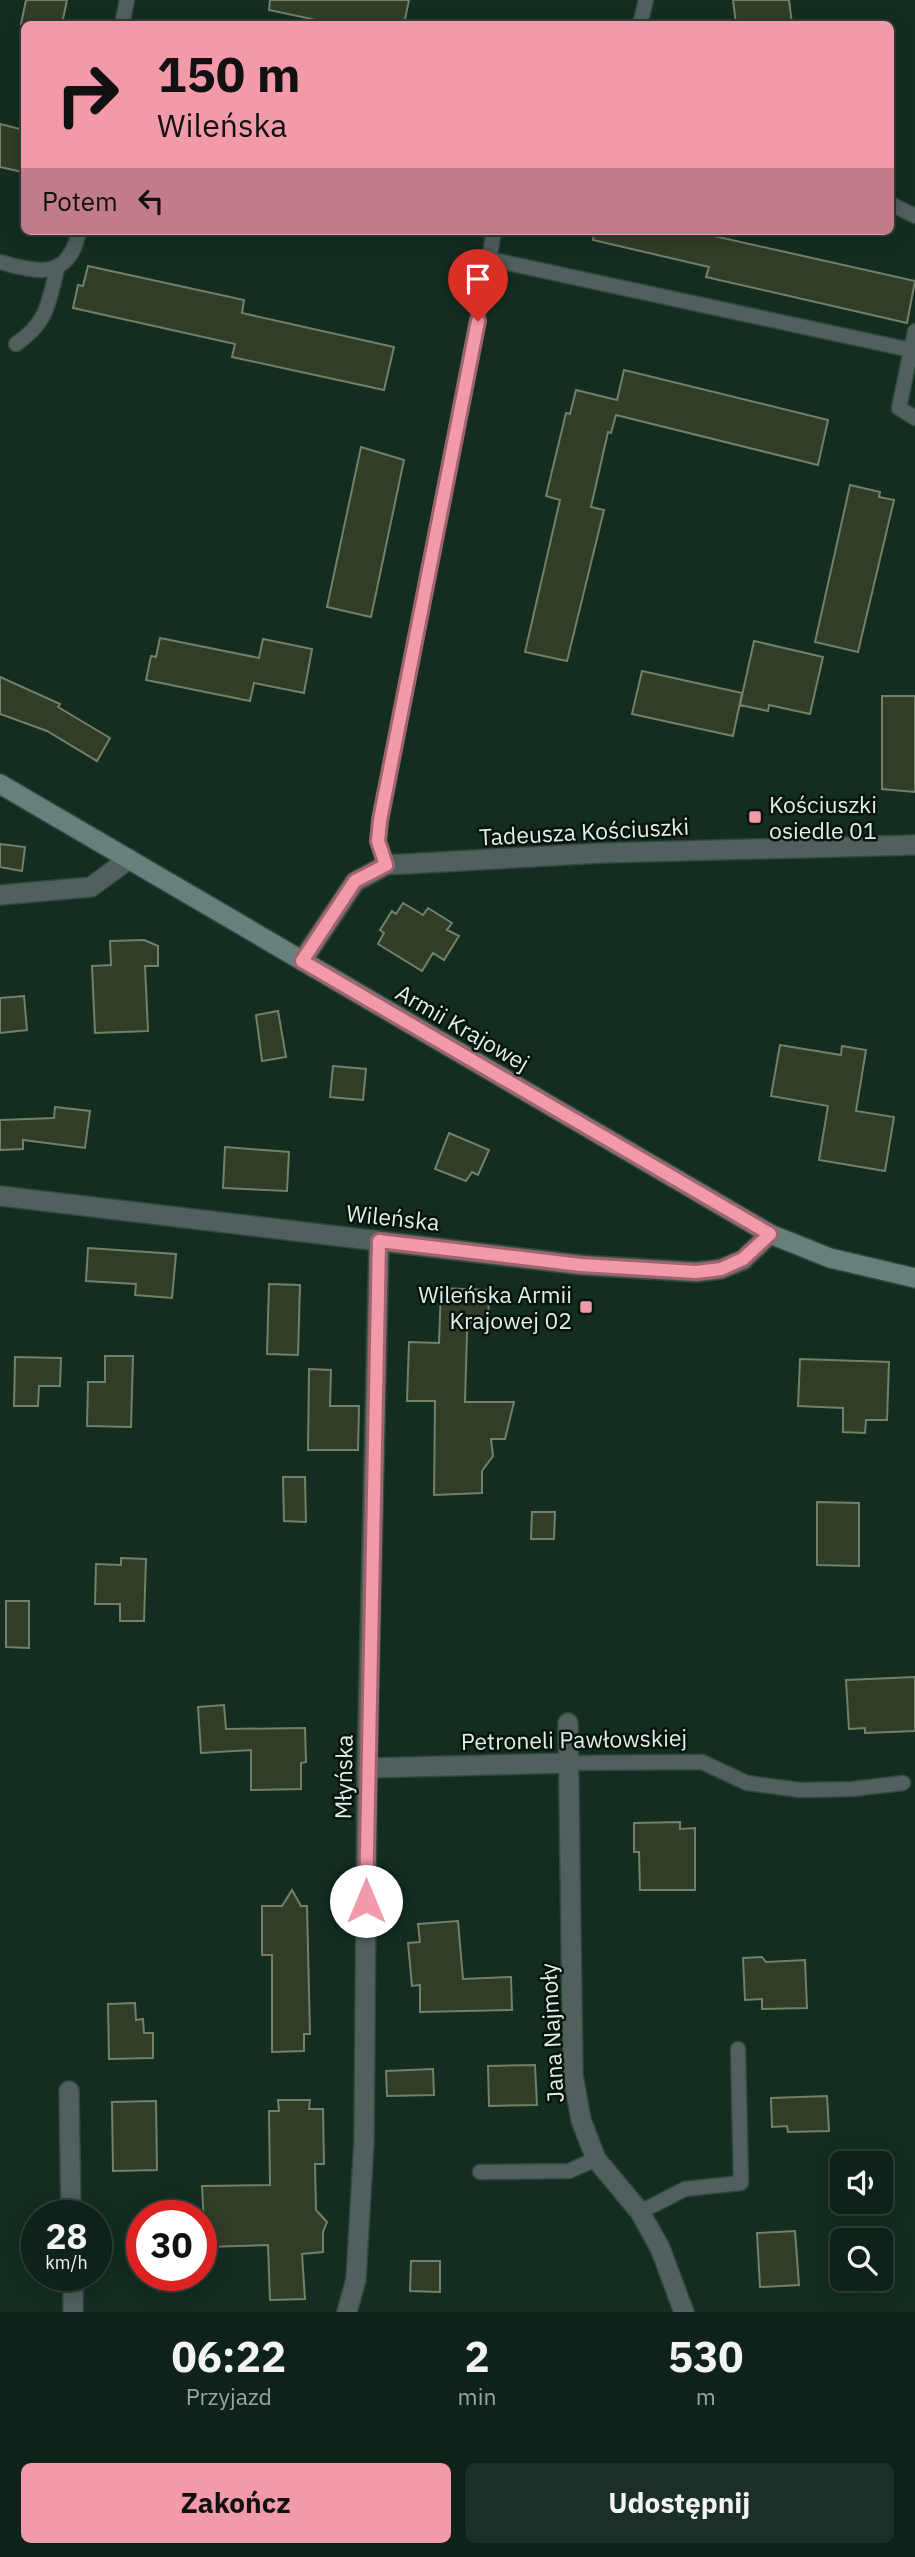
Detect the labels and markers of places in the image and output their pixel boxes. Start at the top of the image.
pin [448,249,508,321]
place label: Kościuszki osiedle 01 [769,789,877,845]
marker: Kościuszki osiedle 01 [747,809,763,825]
place label: Wileńska Armii Krajowej 02 [418,1279,572,1335]
marker: Wileńska Armii Krajowej 02 [578,1299,594,1315]

